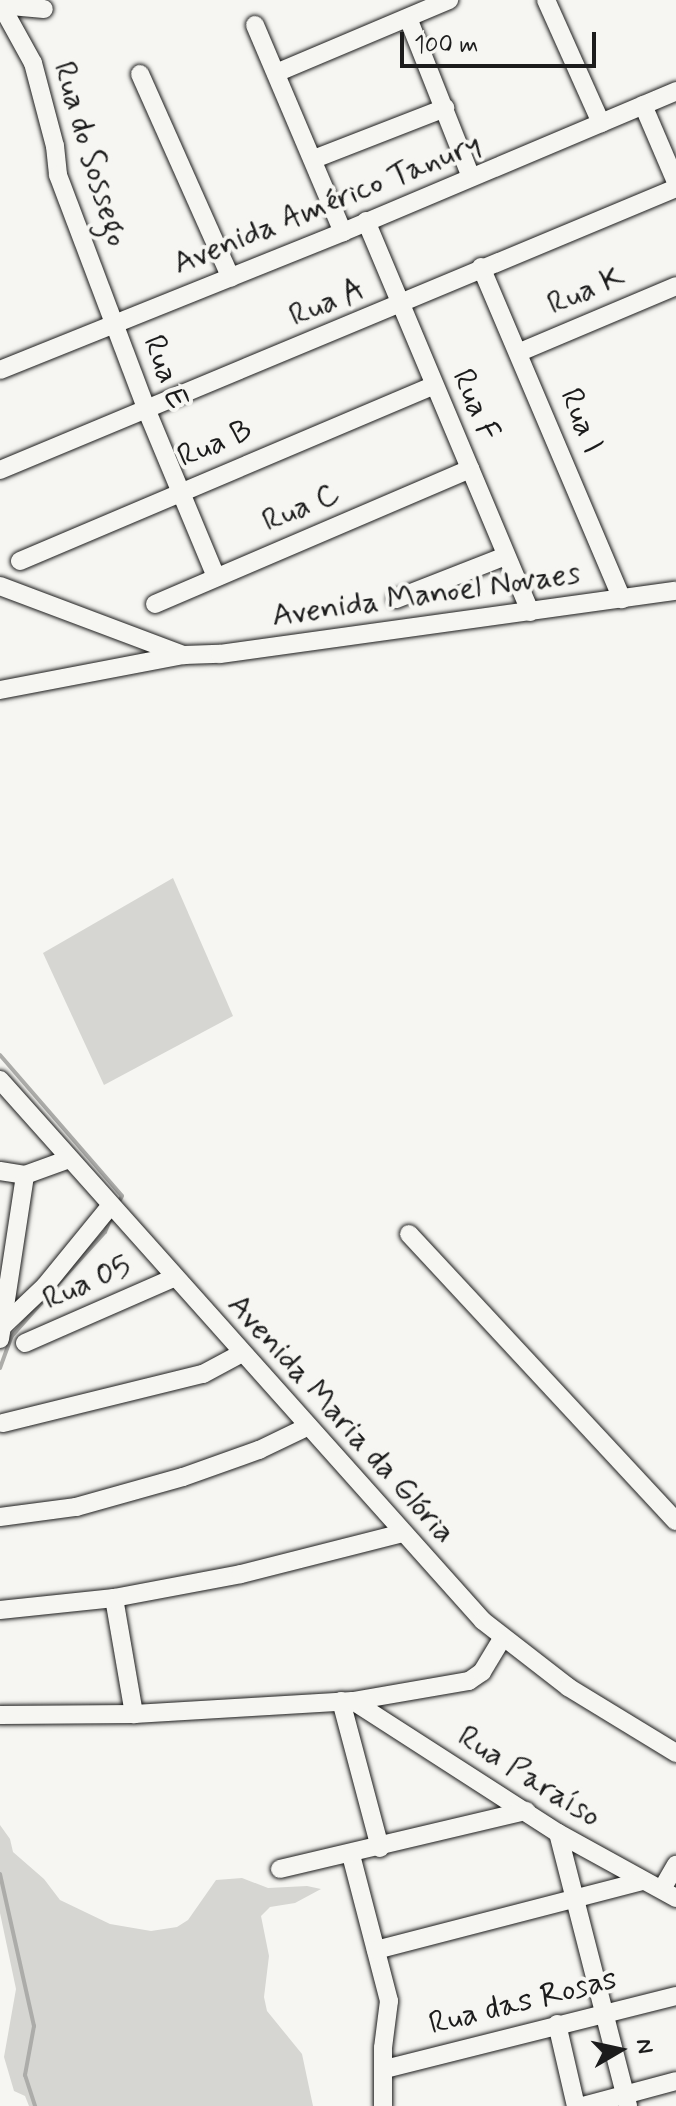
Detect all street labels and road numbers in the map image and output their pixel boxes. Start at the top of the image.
street label: Rua do Sossego [43,56,137,252]
street label: Avenida Américo Tanury [170,126,484,282]
street label: Rua K [542,258,630,324]
street label: Rua A [283,270,371,336]
street label: Rua E [133,330,197,414]
street label: Rua F [443,363,507,447]
street label: Rua I [549,379,613,463]
street label: Rua B [172,411,258,477]
street label: Rua C [257,475,345,541]
street label: Avenida Manoel Novaes [269,554,583,636]
street label: Rua 05 [37,1247,137,1319]
street label: Avenida Maria da Glória [218,1285,464,1553]
street label: Rua Paraíso [453,1719,605,1835]
street label: Rua das Rosas [428,1961,618,2043]

